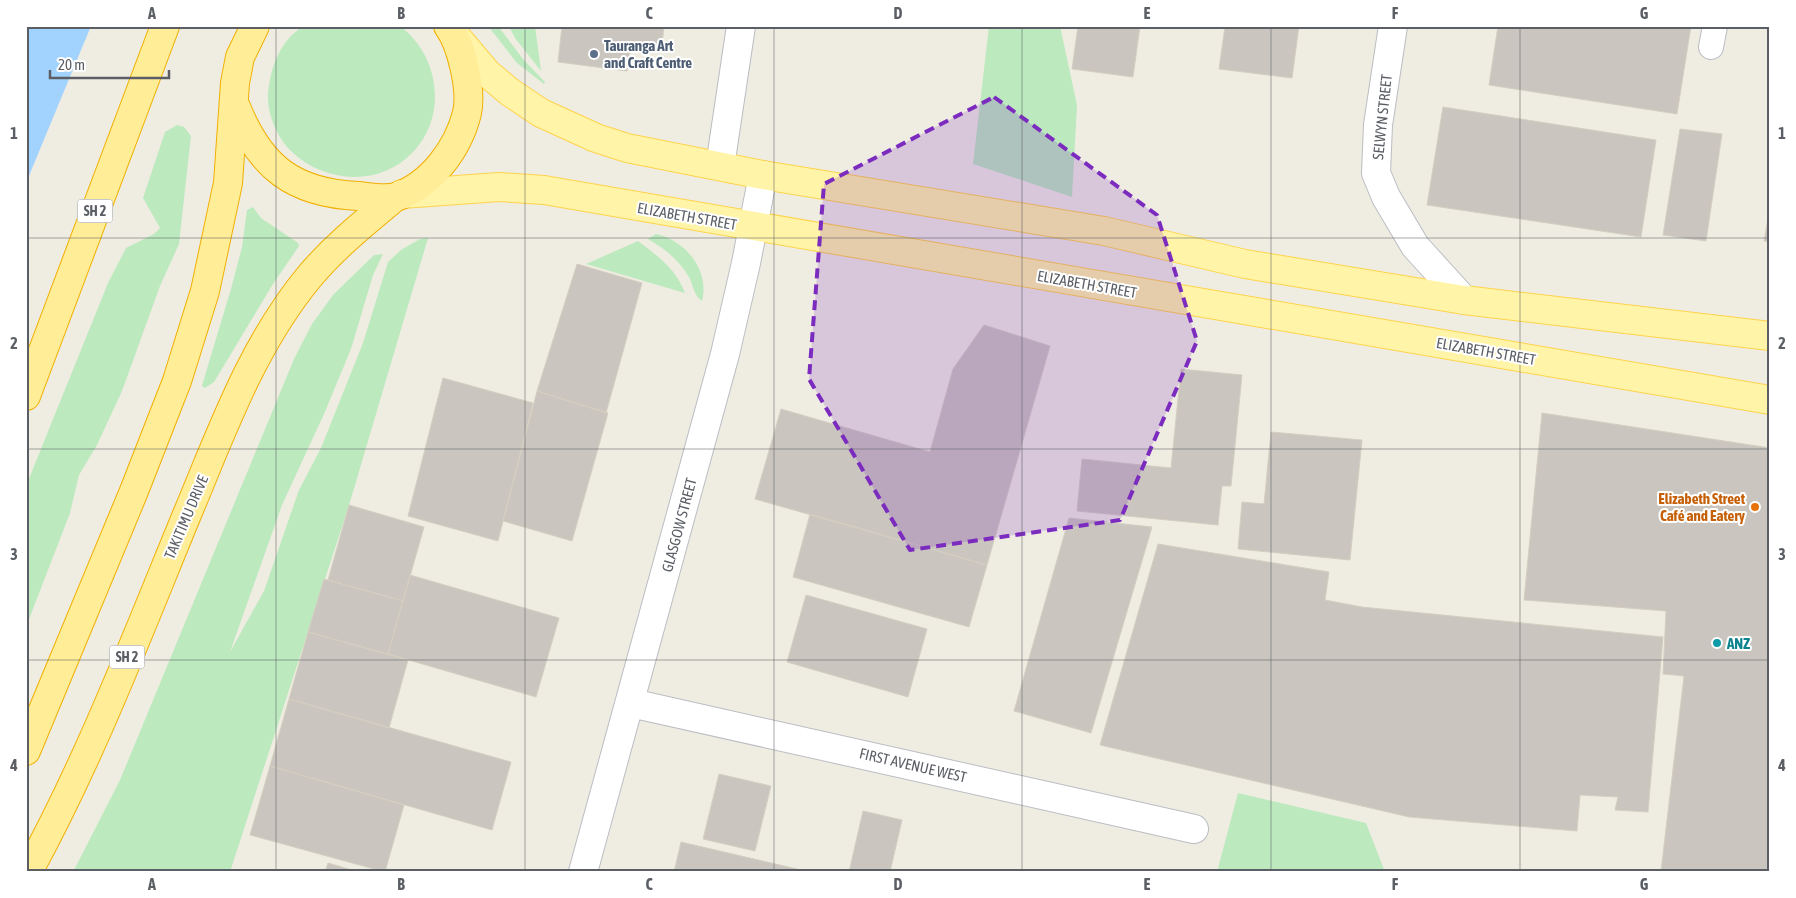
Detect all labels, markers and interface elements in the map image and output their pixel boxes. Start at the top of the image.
text: A [147,4,156,22]
text: B [397,4,405,22]
text: C [645,4,653,22]
text: D [894,4,903,22]
text: E [1144,4,1151,22]
text: F [1392,4,1399,22]
text: G [1640,4,1649,22]
place label: Tauranga Art and Craft Centre [604,37,692,71]
scale bar [50,48,169,80]
marker: Tauranga Art and Craft Centre [588,48,600,60]
text: 20 m [58,56,85,73]
street label: SELWYN STREET [1369,73,1395,161]
text: 1 [10,124,18,142]
text: 1 [1778,124,1786,142]
street label: ELIZABETH STREET [636,199,738,233]
road number: SH 2 [78,200,112,222]
street label: ELIZABETH STREET [1036,267,1138,301]
text: 2 [10,334,18,352]
street label: ELIZABETH STREET [1435,334,1537,368]
text: 2 [1778,334,1786,352]
street label: TAKITIMU DRIVE [161,472,212,561]
street label: GLASGOW STREET [658,476,700,574]
place label: Elizabeth Street Café and Eatery [1658,490,1746,524]
marker: Elizabeth Street Café and Eatery [1749,501,1761,513]
text: 3 [10,545,18,563]
text: 3 [1778,545,1786,563]
place label: ANZ [1726,635,1750,652]
marker: ANZ [1711,637,1723,649]
road number: SH 2 [110,646,144,669]
street label: FIRST AVENUE WEST [858,744,969,786]
text: 4 [9,756,18,774]
text: 4 [1777,756,1786,774]
text: A [147,875,156,893]
text: B [397,875,405,893]
text: C [645,875,653,893]
text: D [894,875,903,893]
text: E [1144,875,1151,893]
text: F [1392,875,1399,893]
text: G [1640,875,1649,893]

